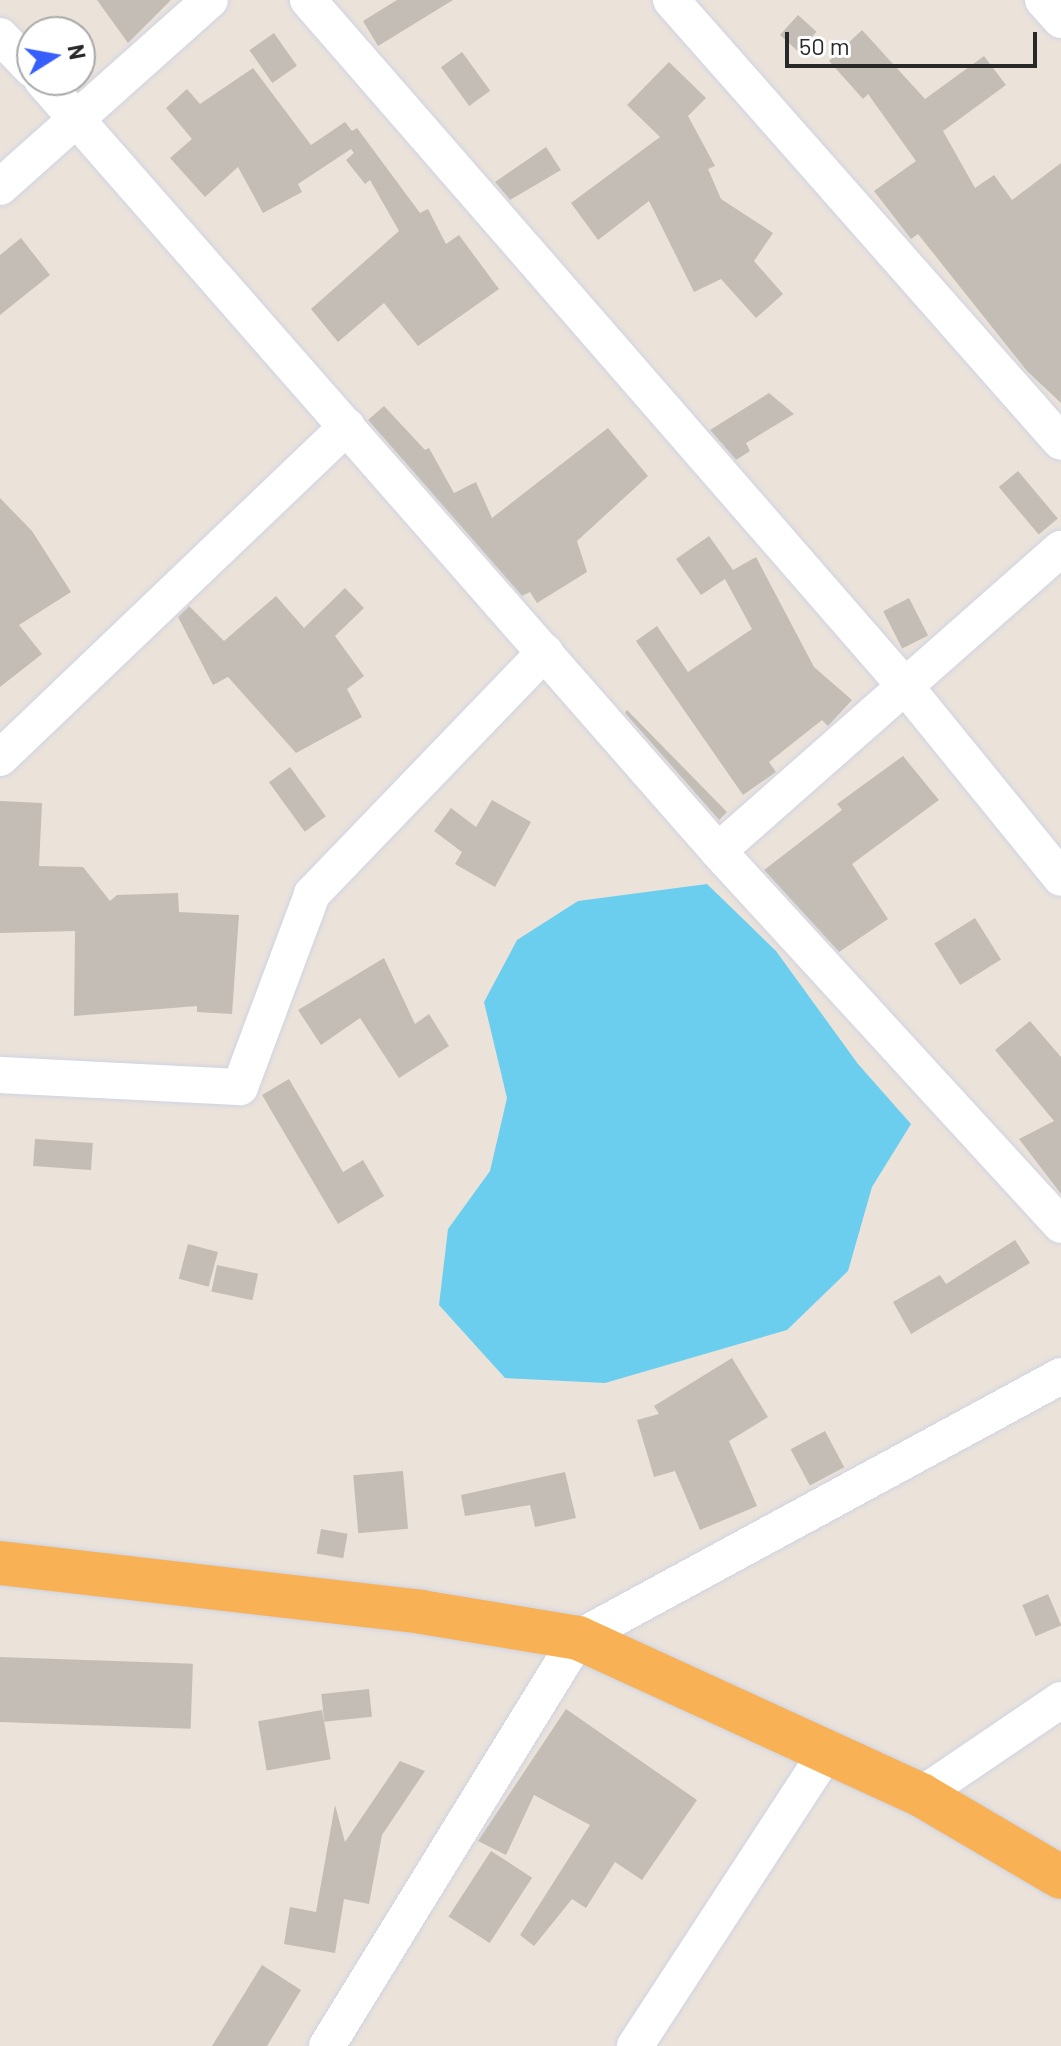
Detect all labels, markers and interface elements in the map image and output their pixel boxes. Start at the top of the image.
north arrow [16,16,96,96]
scale bar [789,16,1041,66]
text: 50 m [799,31,850,60]
text: N [63,42,92,61]

